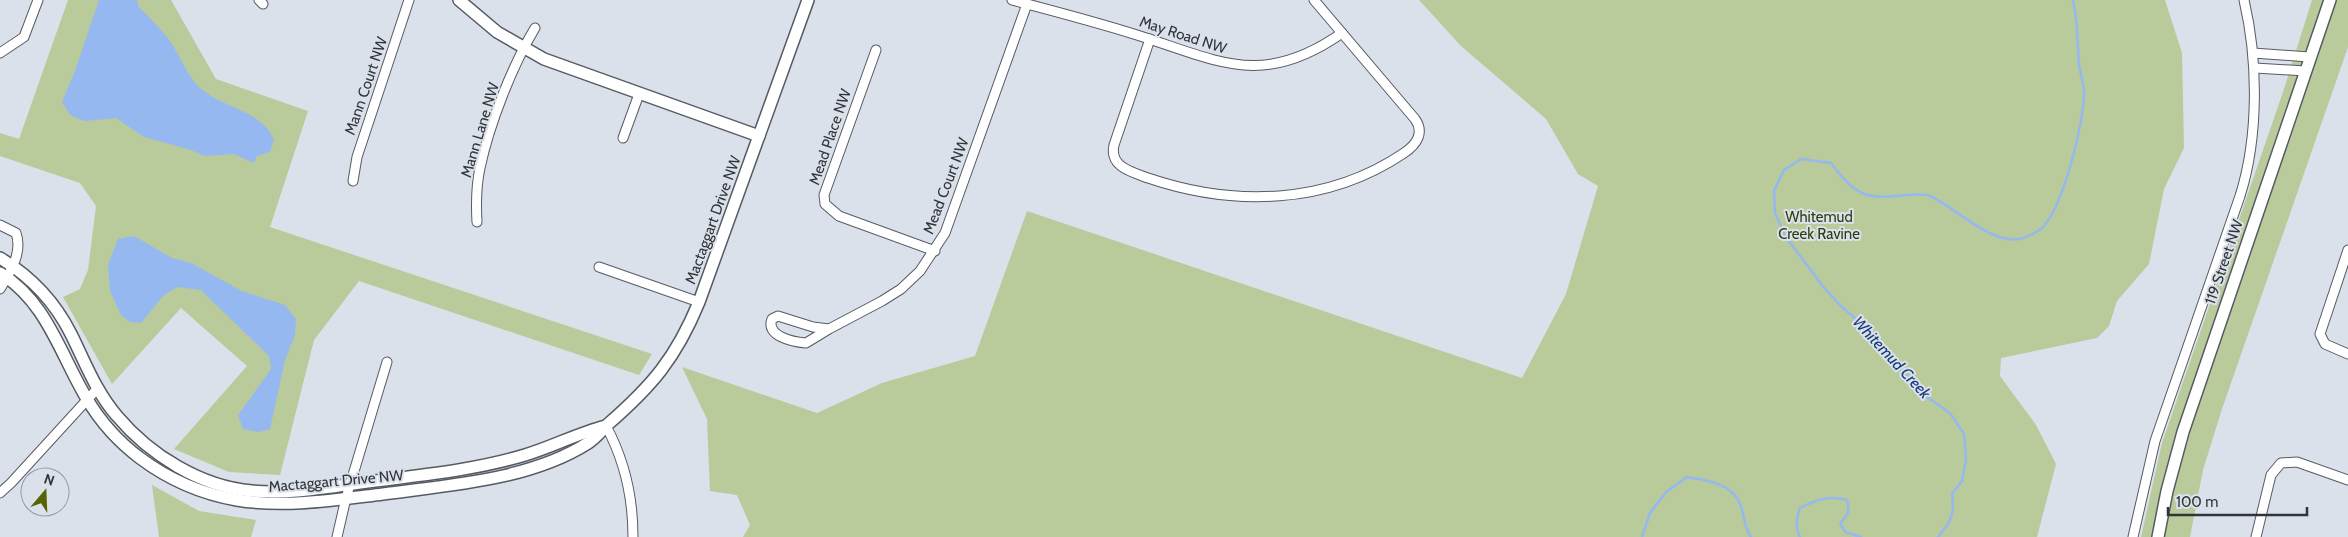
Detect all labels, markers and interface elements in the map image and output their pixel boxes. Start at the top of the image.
street label: May Road NW [1137,12,1230,58]
street label: Mann Court NW [341,34,391,137]
street label: Mann Lane NW [457,80,503,180]
street label: Mead Place NW [805,86,855,187]
street label: Mead Court NW [919,135,973,237]
street label: Mactaggart Drive NW [681,153,745,287]
park label: Whitemud Creek Ravine [1778,208,1860,243]
street label: 119 Street NW [2201,217,2247,307]
water label: Whitemud Creek [1849,312,1935,403]
street label: Mactaggart Drive NW [268,466,405,496]
north arrow [20,467,70,517]
text: N [42,470,57,490]
scale bar [2168,484,2307,516]
text: 100 m [2176,493,2218,511]

